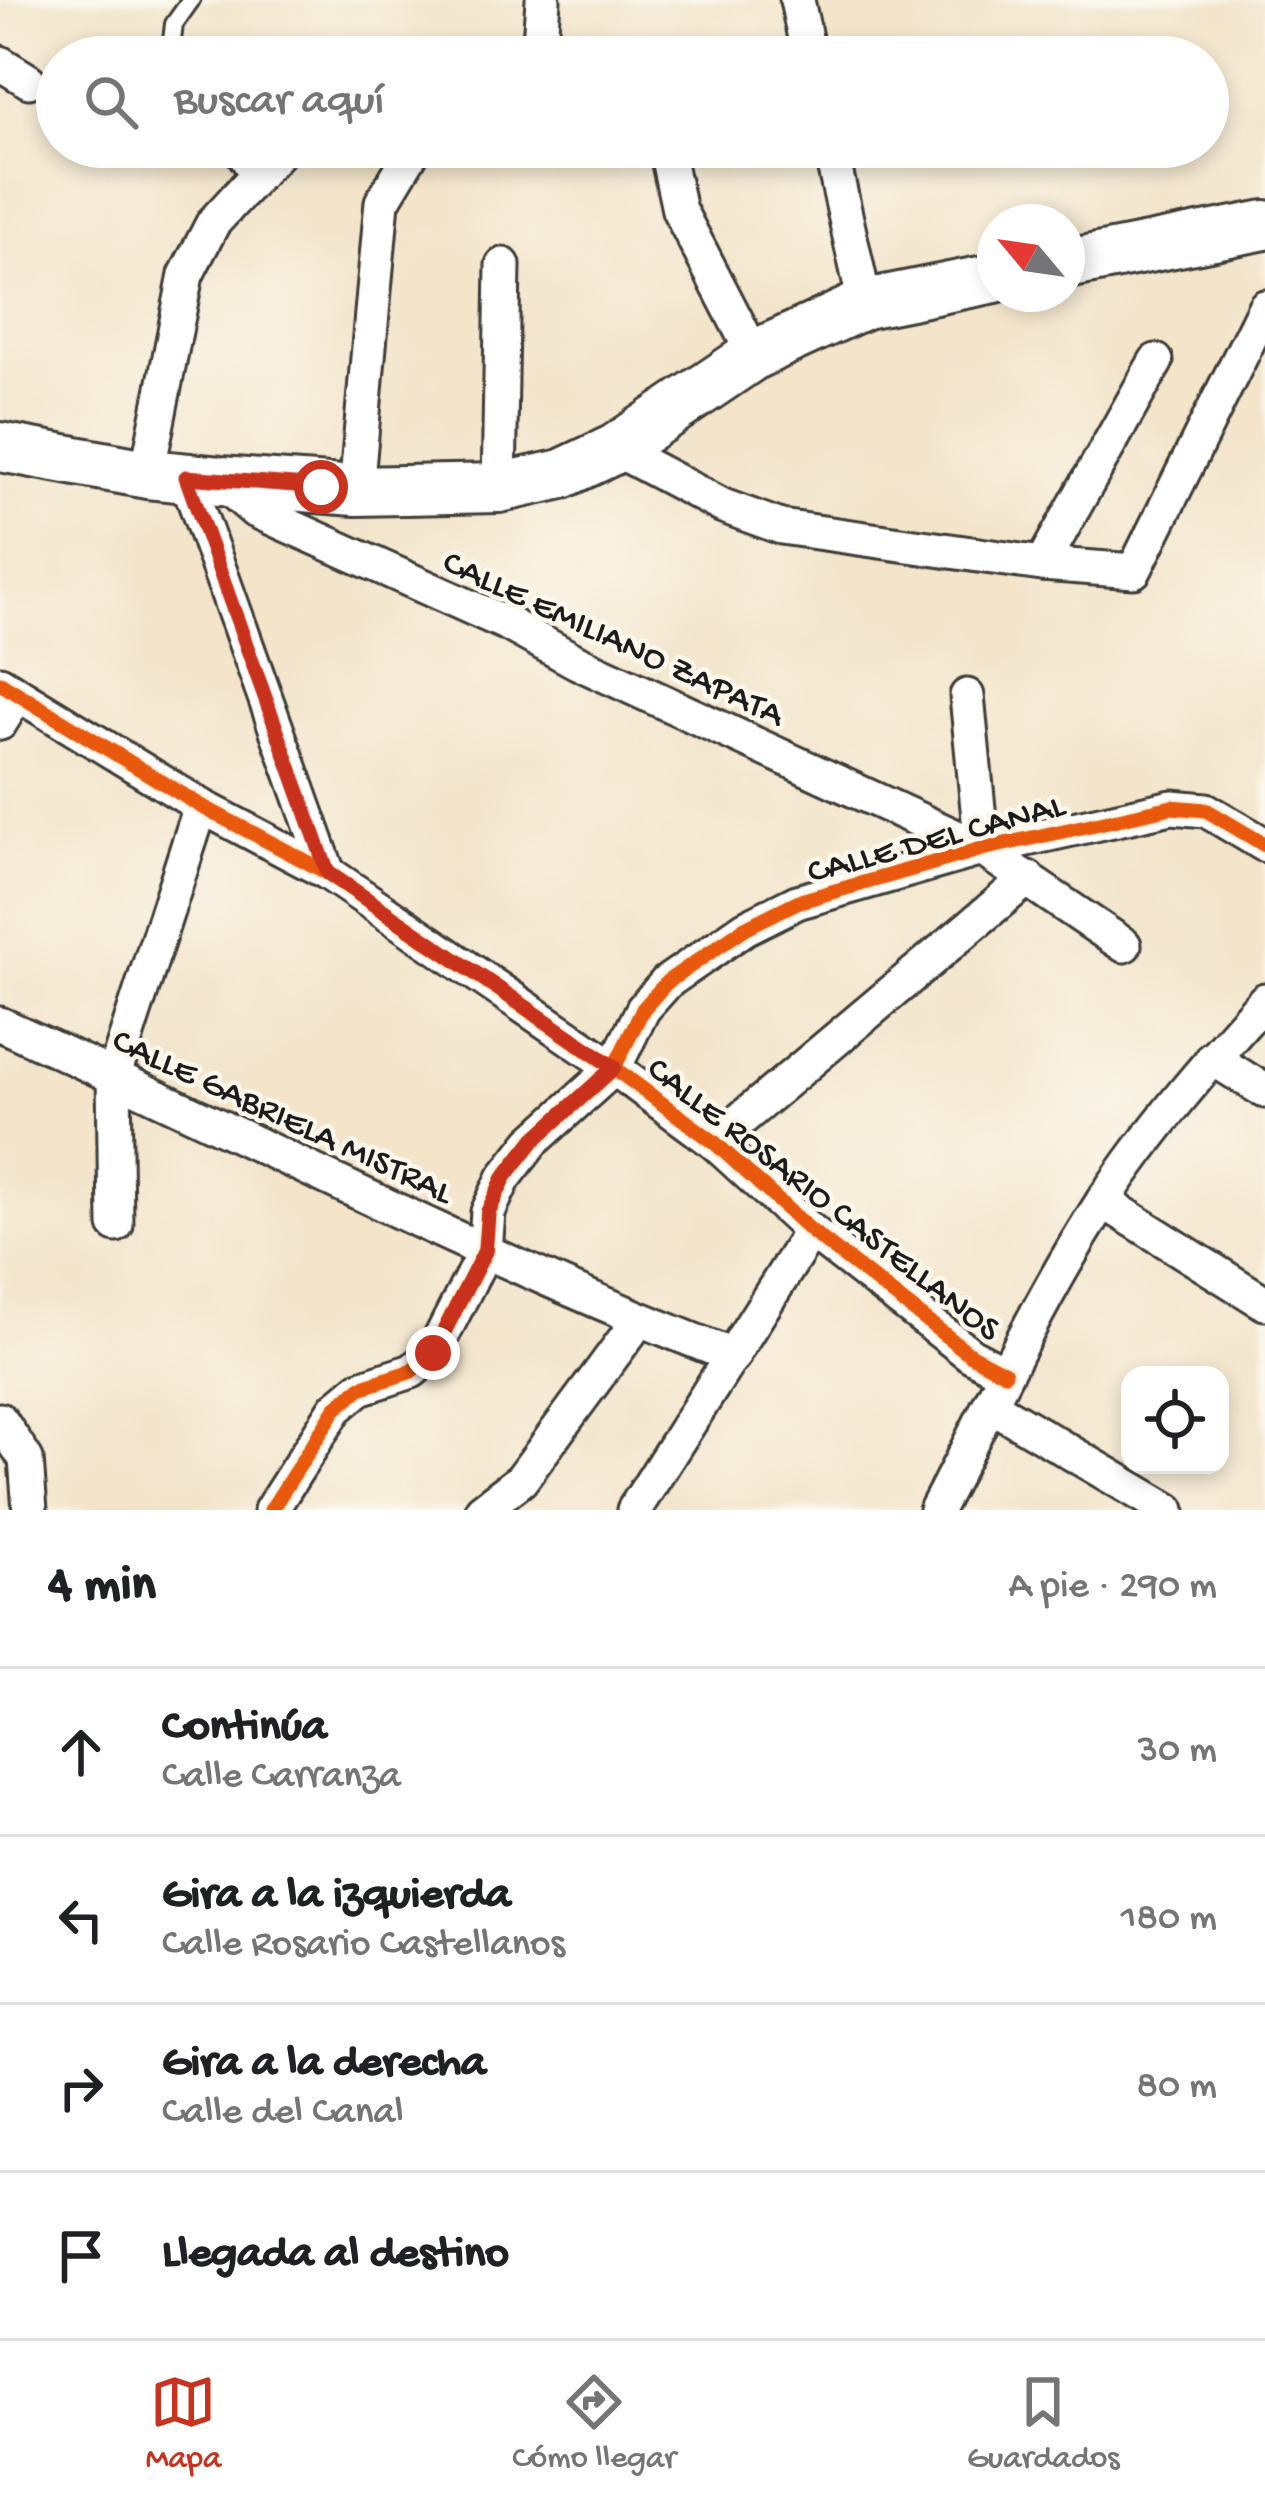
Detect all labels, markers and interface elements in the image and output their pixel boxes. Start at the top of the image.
search box [36,36,1229,168]
icon: search [78,69,144,135]
text: Buscar aquí [174,76,384,129]
north arrow [977,204,1085,312]
route start [294,460,348,514]
street label: CALLE EMILIANO ZAPATA [435,543,791,740]
street label: CALLE DEL CANAL [803,786,1072,896]
street label: CALLE GABRIELA MISTRAL [104,1021,460,1217]
street label: CALLE ROSARIO CASTELLANOS [636,1050,1008,1353]
route end [406,1326,460,1380]
map controls [1121,1366,1229,1474]
button: locate [1121,1366,1229,1474]
text: 4 min [48,1558,156,1618]
text: A pie · 290 m [1009,1565,1217,1611]
text: Continúa [162,1702,327,1755]
icon: ahead [48,1719,114,1785]
text: 30 m [1138,1729,1217,1775]
text: Calle Carranza [162,1755,401,1801]
text: Gira a la izquierda [162,1870,511,1923]
icon: left [48,1887,114,1953]
text: 180 m [1121,1897,1217,1943]
text: Calle Rosario Castellanos [162,1923,565,1969]
text: Gira a la derecha [162,2038,486,2091]
icon: right [48,2055,114,2121]
text: 80 m [1137,2065,1217,2111]
text: Calle del Canal [162,2091,404,2137]
icon: arrive [48,2223,114,2289]
text: Llegada al destino [162,2229,509,2282]
tab: Mapa [145,2369,221,2479]
tab: Cómo llegar [512,2369,676,2479]
tab: Guardados [967,2369,1120,2479]

